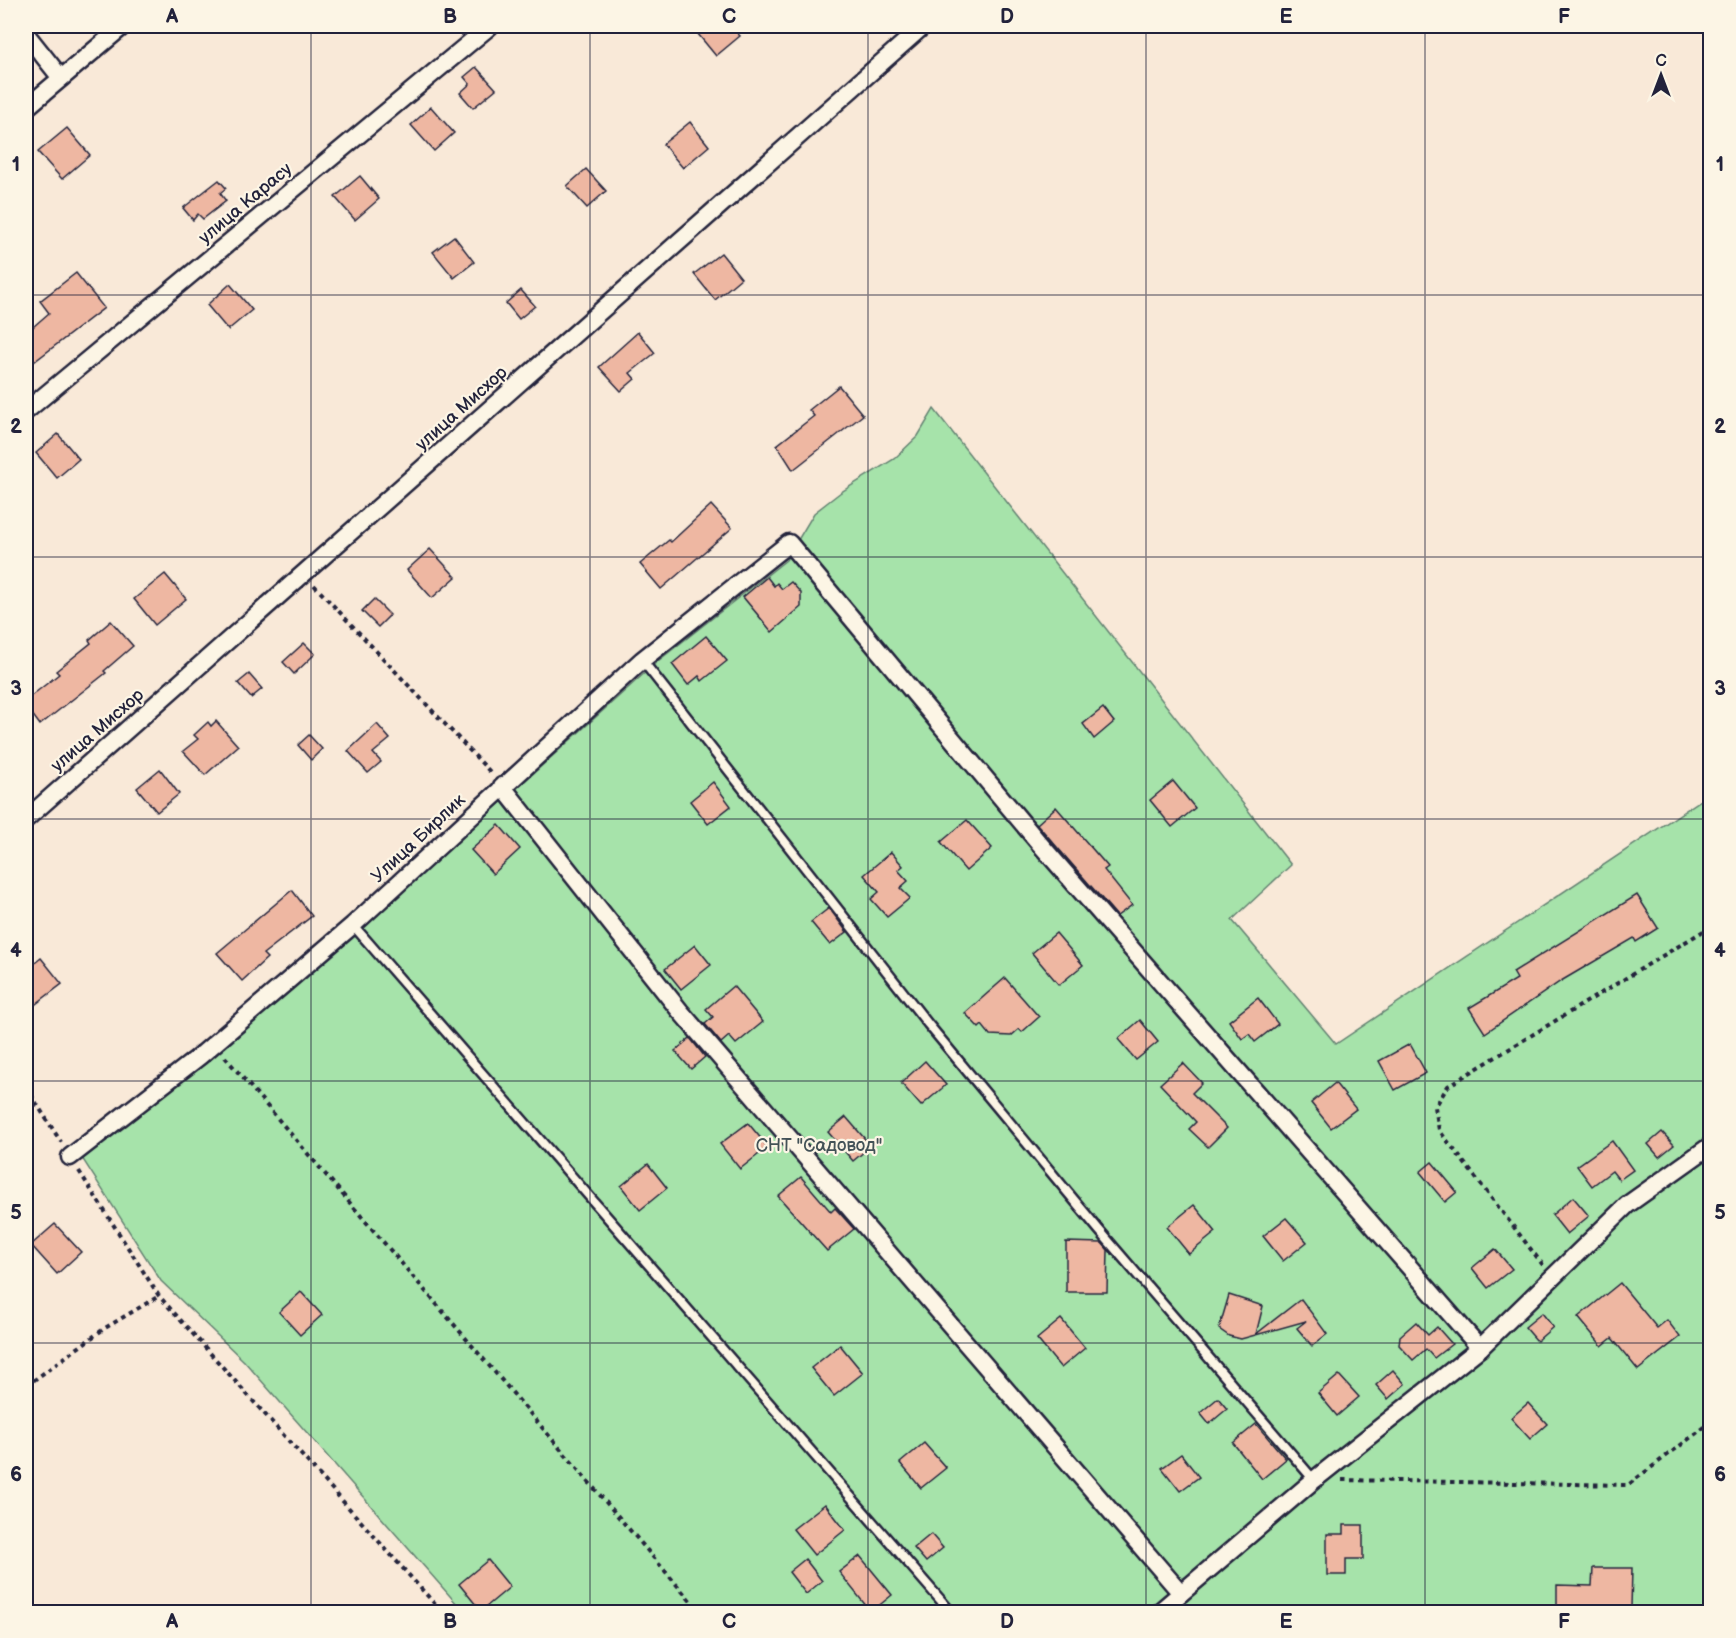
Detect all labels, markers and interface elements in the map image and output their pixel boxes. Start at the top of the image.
text: A [165,5,179,29]
text: B [443,5,457,29]
text: C [722,5,736,29]
text: D [1000,5,1014,29]
text: E [1280,5,1293,29]
text: F [1558,5,1570,29]
north arrow [1631,45,1691,105]
text: С [1655,52,1667,71]
text: 1 [12,153,20,177]
text: 1 [1716,153,1724,177]
street label: улица Карасу [195,158,297,248]
street label: улица Мисхор [411,362,512,455]
text: 2 [10,415,22,439]
text: 2 [1714,415,1726,439]
text: 3 [10,677,22,701]
text: 3 [1714,677,1726,701]
street label: улица Мисхор [47,684,148,776]
street label: Улица Бирлик [367,789,470,887]
text: 4 [10,939,22,963]
text: 4 [1714,939,1726,963]
park label: СНТ "Садовод" [756,1135,882,1156]
text: 5 [10,1201,22,1225]
text: 5 [1714,1201,1726,1225]
text: 6 [10,1463,22,1487]
text: 6 [1714,1463,1726,1487]
text: A [165,1610,179,1634]
text: B [443,1610,457,1634]
text: C [722,1610,736,1634]
text: D [1000,1610,1014,1634]
text: E [1280,1610,1293,1634]
text: F [1558,1610,1570,1634]

